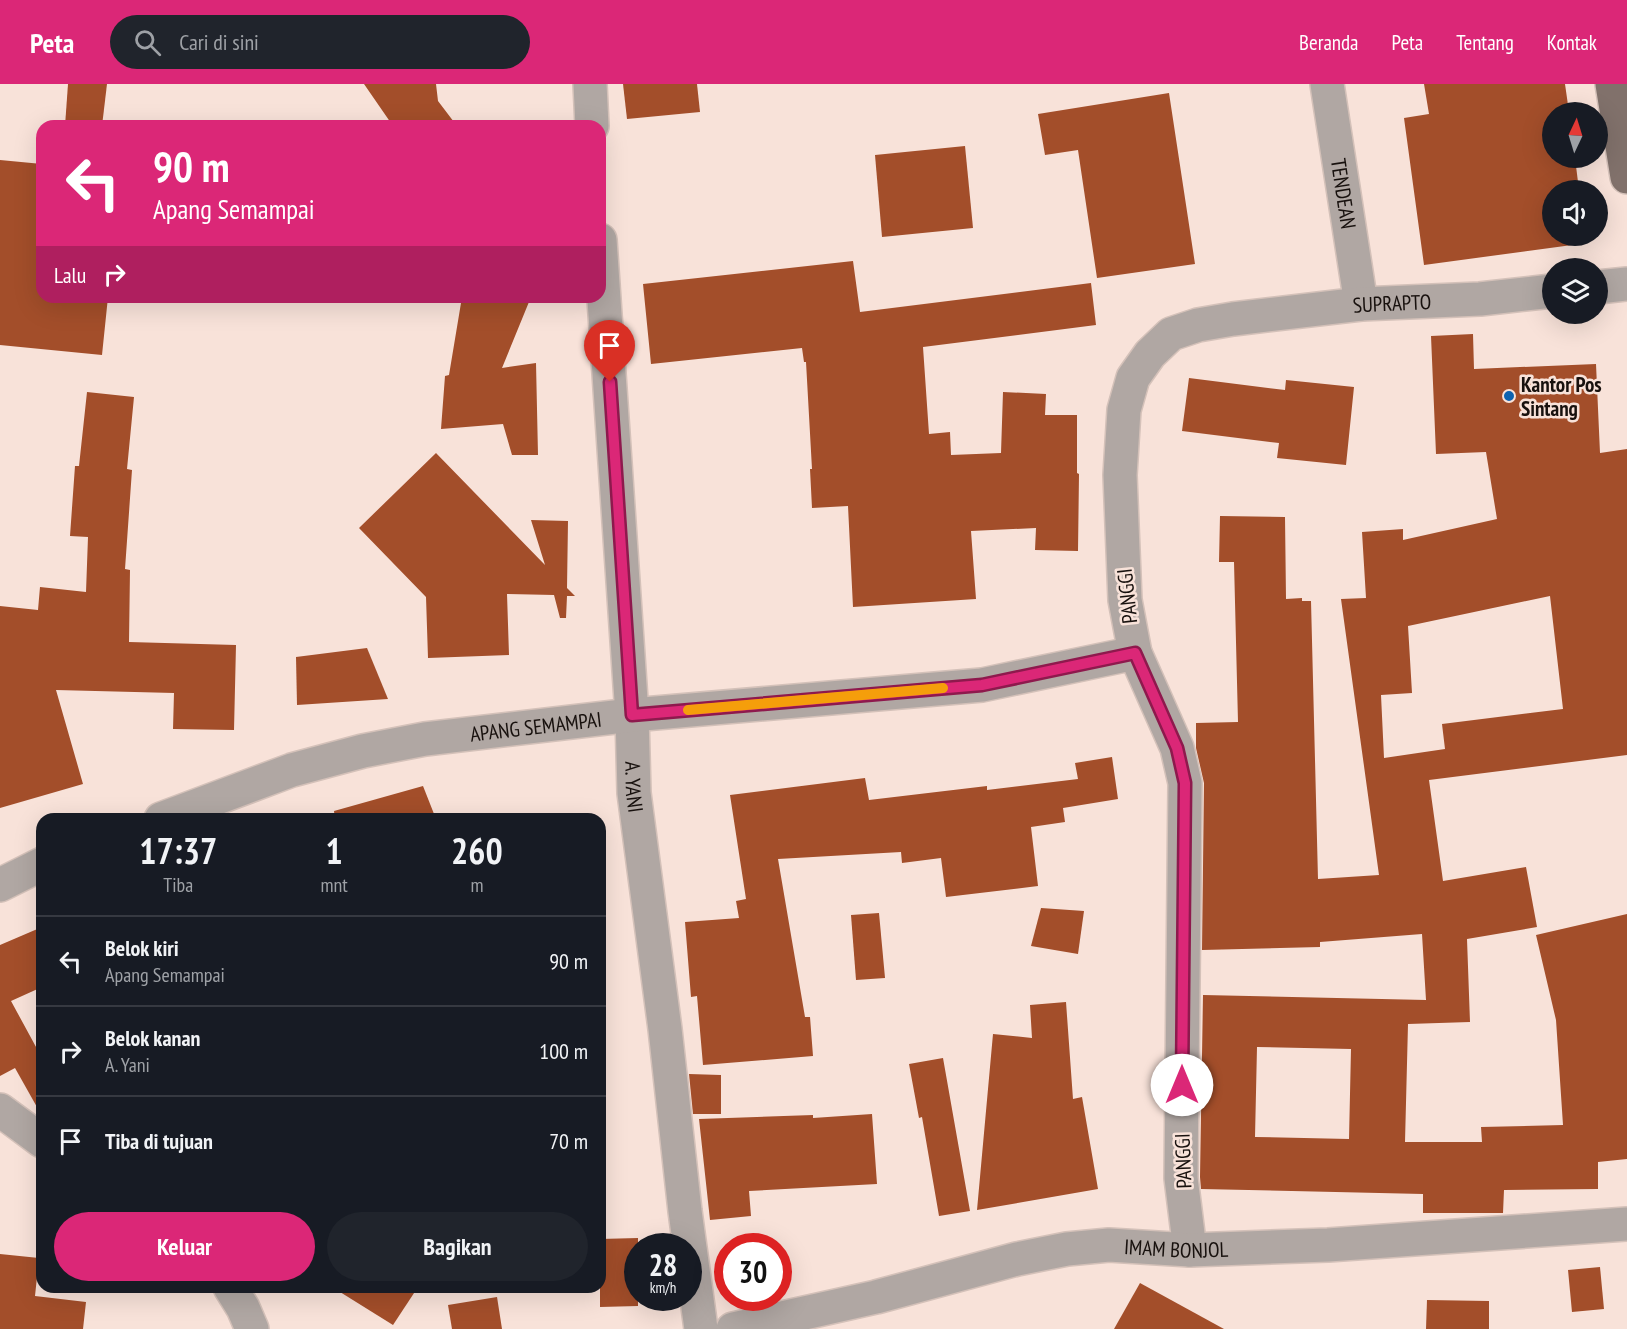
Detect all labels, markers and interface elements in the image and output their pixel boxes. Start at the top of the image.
search box [110,15,530,69]
text: Peta [30,24,74,61]
icon: search [131,26,164,59]
text: Cari di sini [179,28,259,56]
text: Beranda [1299,29,1359,56]
text: Peta [1392,29,1423,56]
text: Tentang [1456,29,1514,56]
text: Kontak [1547,29,1597,56]
north arrow [1542,102,1608,168]
map controls [1542,102,1608,324]
text: 90 m [153,139,230,194]
icon: left [54,144,132,222]
street label: TENDEAN [1325,157,1363,231]
button: sound [1542,180,1608,246]
text: Apang Semampai [153,192,315,226]
icon: right [98,258,131,291]
button: layers [1542,258,1608,324]
text: Lalu [54,261,86,289]
street label: SUPRAPTO [1351,288,1432,318]
pin [584,320,635,382]
icon: arrive [593,329,626,362]
place label: Kantor Pos Sintang [1521,371,1602,422]
marker: Kantor Pos Sintang [1502,389,1516,403]
street label: PANGGI [1111,567,1143,625]
street label: APANG SEMAMPAI [468,705,603,747]
street label: A. YANI [620,761,650,814]
text: 17:37 [139,827,217,874]
text: 1 [326,827,343,874]
text: 260 [451,827,503,874]
text: Tiba [163,872,193,898]
text: mnt [320,872,348,898]
text: m [470,872,483,898]
text: Belok kiri [105,934,179,962]
icon: left [54,945,87,978]
text: 90 m [549,947,588,975]
text: Apang Semampai [105,962,225,988]
text: Belok kanan [105,1024,200,1052]
icon: right [54,1035,87,1068]
text: 100 m [539,1037,588,1065]
text: A. Yani [105,1052,150,1078]
position arrow [1150,1053,1214,1117]
icon: arrive [54,1125,87,1158]
text: Tiba di tujuan [105,1127,213,1155]
text: 70 m [549,1127,588,1155]
street label: PANGGI [1169,1133,1197,1189]
button: Keluar [54,1212,315,1281]
button: Bagikan [327,1212,588,1281]
street label: IMAM BONJOL [1123,1232,1229,1264]
speed limit sign: 30 [714,1233,792,1311]
text: 28 [649,1245,677,1284]
text: km/h [650,1278,676,1297]

